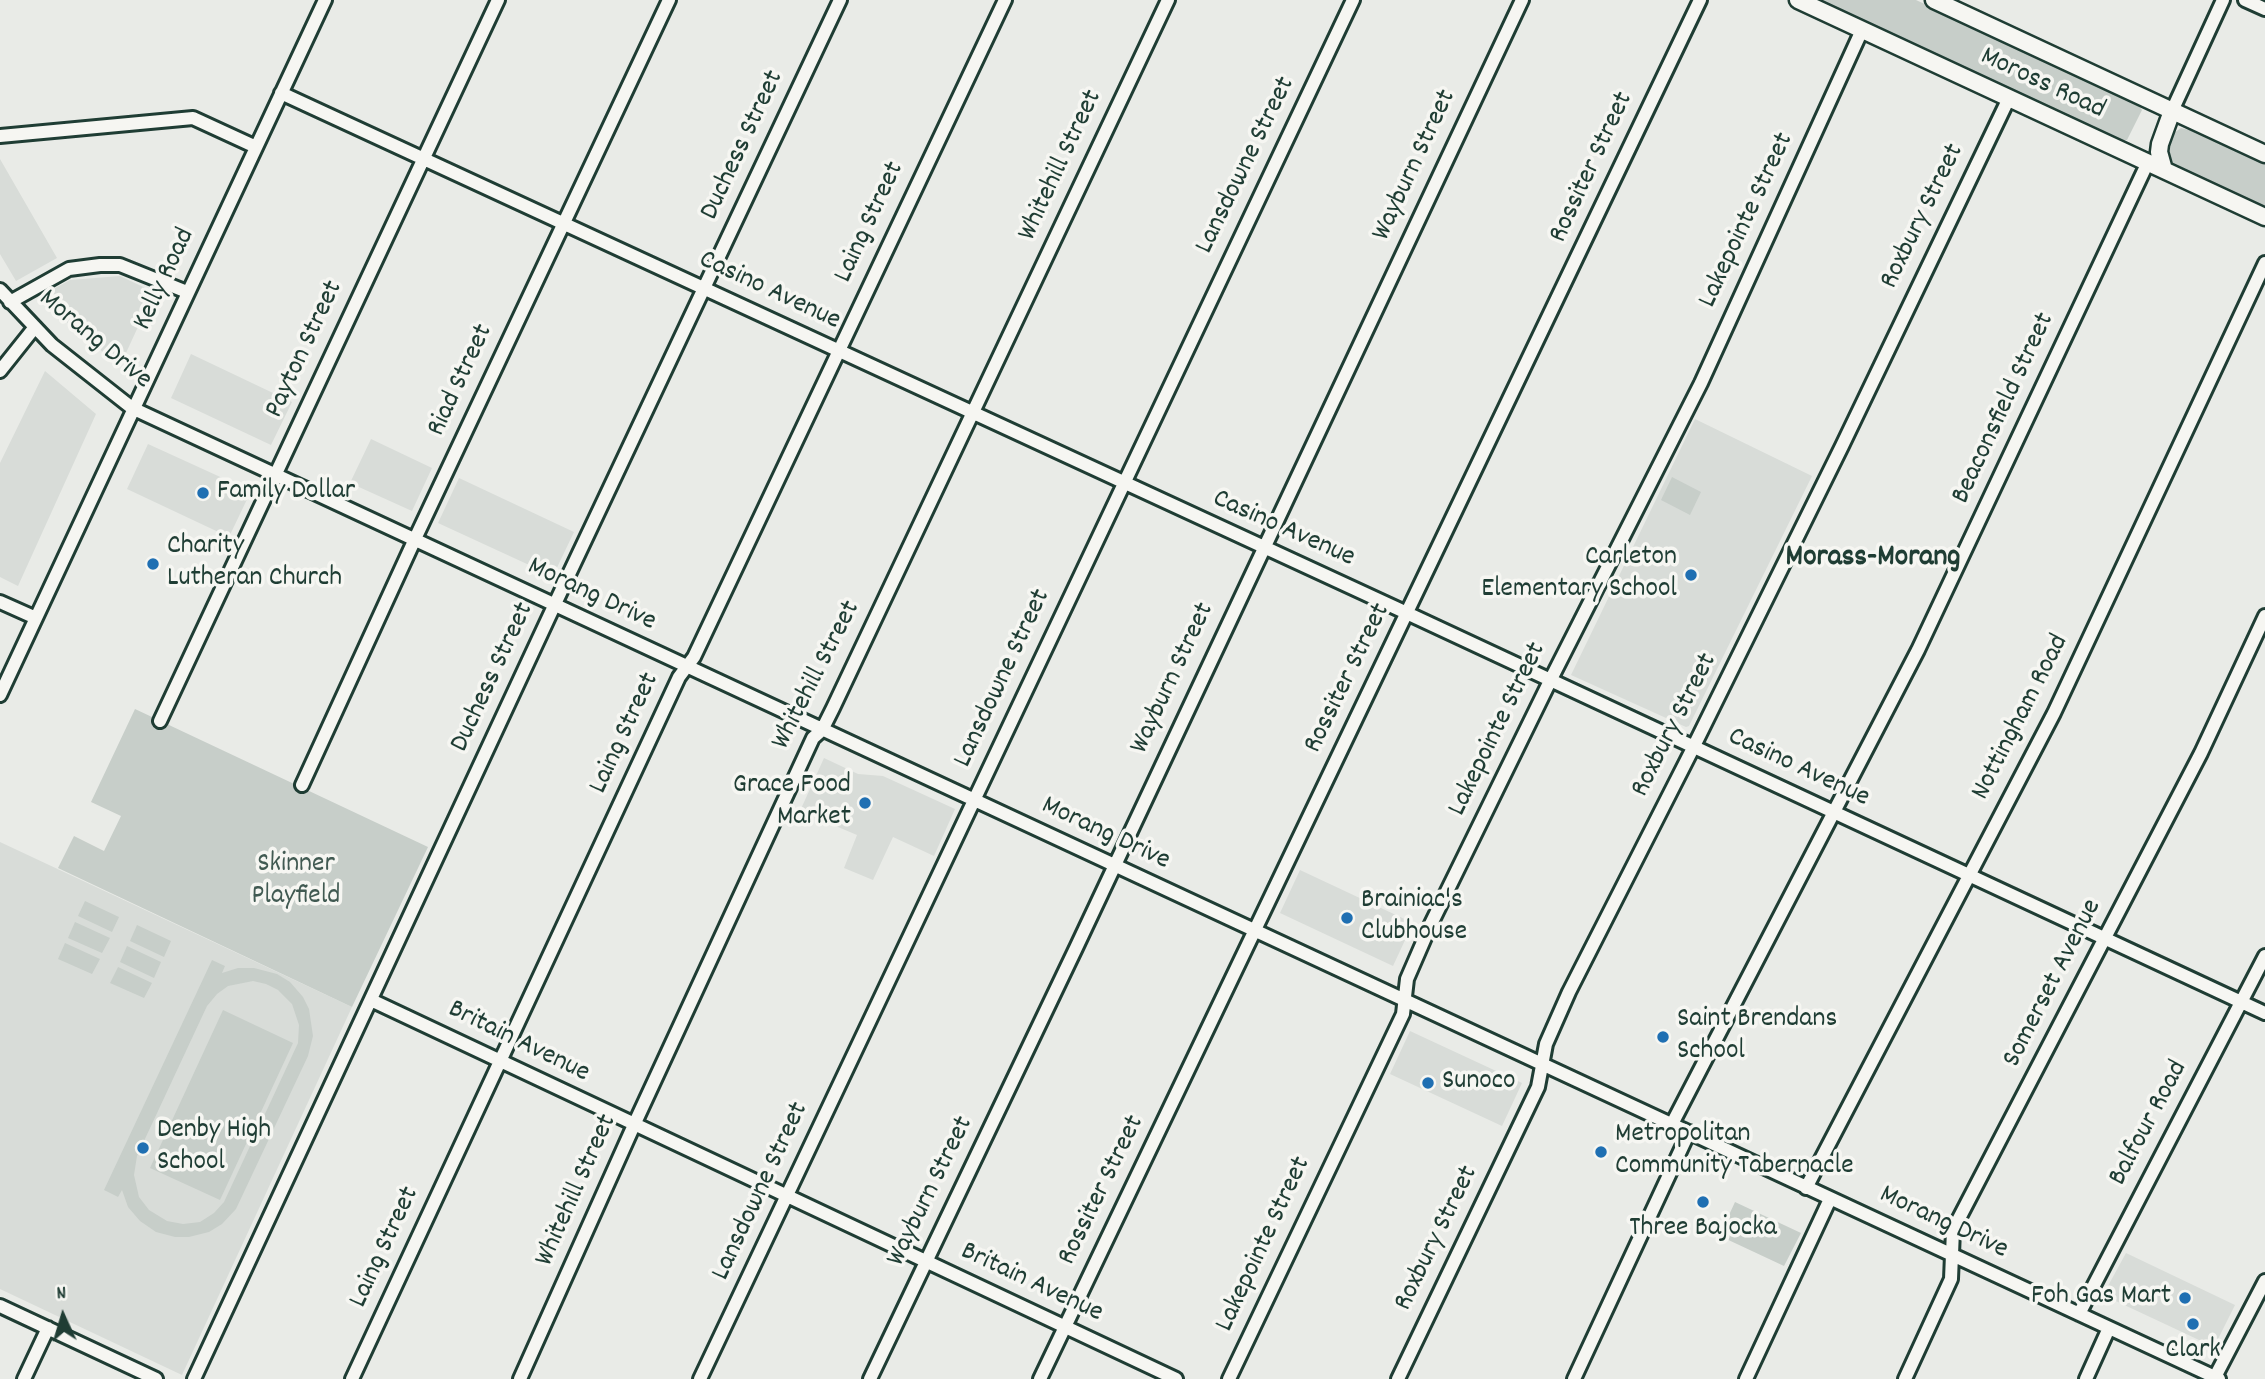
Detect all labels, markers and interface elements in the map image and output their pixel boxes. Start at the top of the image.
street label: Moross Road [1974,41,2110,129]
street label: Duchess Street [695,66,793,226]
street label: Lansdowne Street [1190,72,1304,260]
street label: Whitehill Street [1012,85,1112,247]
street label: Wayburn Street [1366,85,1466,247]
street label: Rossiter Street [1543,87,1643,249]
street label: Lakepointe Street [1693,128,1803,314]
street label: Roxbury Street [1875,139,1973,295]
street label: Laing Street [828,157,914,289]
street label: Kelly Road [128,224,204,336]
street label: Casino Avenue [693,245,845,339]
street label: Payton Street [260,276,352,424]
street label: Morang Drive [30,284,158,398]
street label: Beaconsfield Street [1946,308,2064,510]
street label: Riad Street [422,320,502,442]
place label: Family Dollar [217,476,355,510]
street label: Casino Avenue [1207,484,1359,576]
marker: Family Dollar [195,485,211,501]
place label: Charity Lutheran Church [167,531,342,597]
place label: Carleton Elementary School [1481,542,1677,608]
district label: Morass-Morang [1786,542,1960,578]
street label: Morang Drive [521,552,661,640]
marker: Charity Lutheran Church [145,556,161,572]
marker: Carleton Elementary School [1683,567,1699,583]
street label: Lansdowne Street [948,585,1060,773]
street label: Whitehill Street [766,596,870,756]
street label: Duchess Street [445,598,543,758]
street label: Wayburn Street [1124,598,1224,760]
street label: Rossiter Street [1298,599,1400,759]
street label: Nottingham Road [1966,630,2078,806]
street label: Lakepointe Street [1442,638,1556,822]
street label: Roxbury Street [1625,648,1727,804]
street label: Laing Street [583,668,669,800]
street label: Casino Avenue [1722,722,1874,816]
place label: Grace Food Market [733,770,851,836]
street label: Morang Drive [1035,791,1175,879]
marker: Grace Food Market [857,795,873,811]
park label: Skinner Playfield [252,849,340,915]
place label: Brainiac's Clubhouse [1361,885,1467,951]
street label: Somerset Avenue [1997,894,2111,1074]
marker: Brainiac's Clubhouse [1339,910,1355,926]
street label: Britain Avenue [442,994,594,1092]
place label: Saint Brendans School [1677,1004,1837,1070]
marker: Saint Brendans School [1655,1029,1671,1045]
street label: Balfour Road [2103,1056,2197,1192]
place label: Sunoco [1442,1066,1516,1100]
marker: Sunoco [1420,1075,1436,1091]
street label: Lansdowne Street [706,1098,818,1286]
street label: Whitehill Street [530,1110,626,1272]
street label: Rossiter Street [1052,1111,1154,1271]
street label: Wayburn Street [881,1112,983,1272]
place label: Denby High School [157,1115,271,1181]
place label: Metropolitan Community Tabernacle [1615,1119,1853,1185]
marker: Denby High School [135,1140,151,1156]
marker: Metropolitan Community Tabernacle [1593,1144,1609,1160]
street label: Lakepointe Street [1210,1152,1320,1338]
street label: Roxbury Street [1389,1161,1487,1317]
street label: Morang Drive [1873,1180,2013,1268]
street label: Laing Street [343,1182,429,1314]
marker: Three Bajocka [1695,1194,1711,1210]
place label: Three Bajocka [1629,1213,1777,1247]
street label: Britain Avenue [954,1236,1108,1332]
north arrow [28,1281,98,1351]
text: N [56,1281,67,1308]
place label: Foh Gas Mart [2031,1281,2171,1315]
marker: Foh Gas Mart [2177,1290,2193,1306]
marker: Clark [2185,1316,2201,1332]
place label: Clark [2165,1335,2221,1369]

